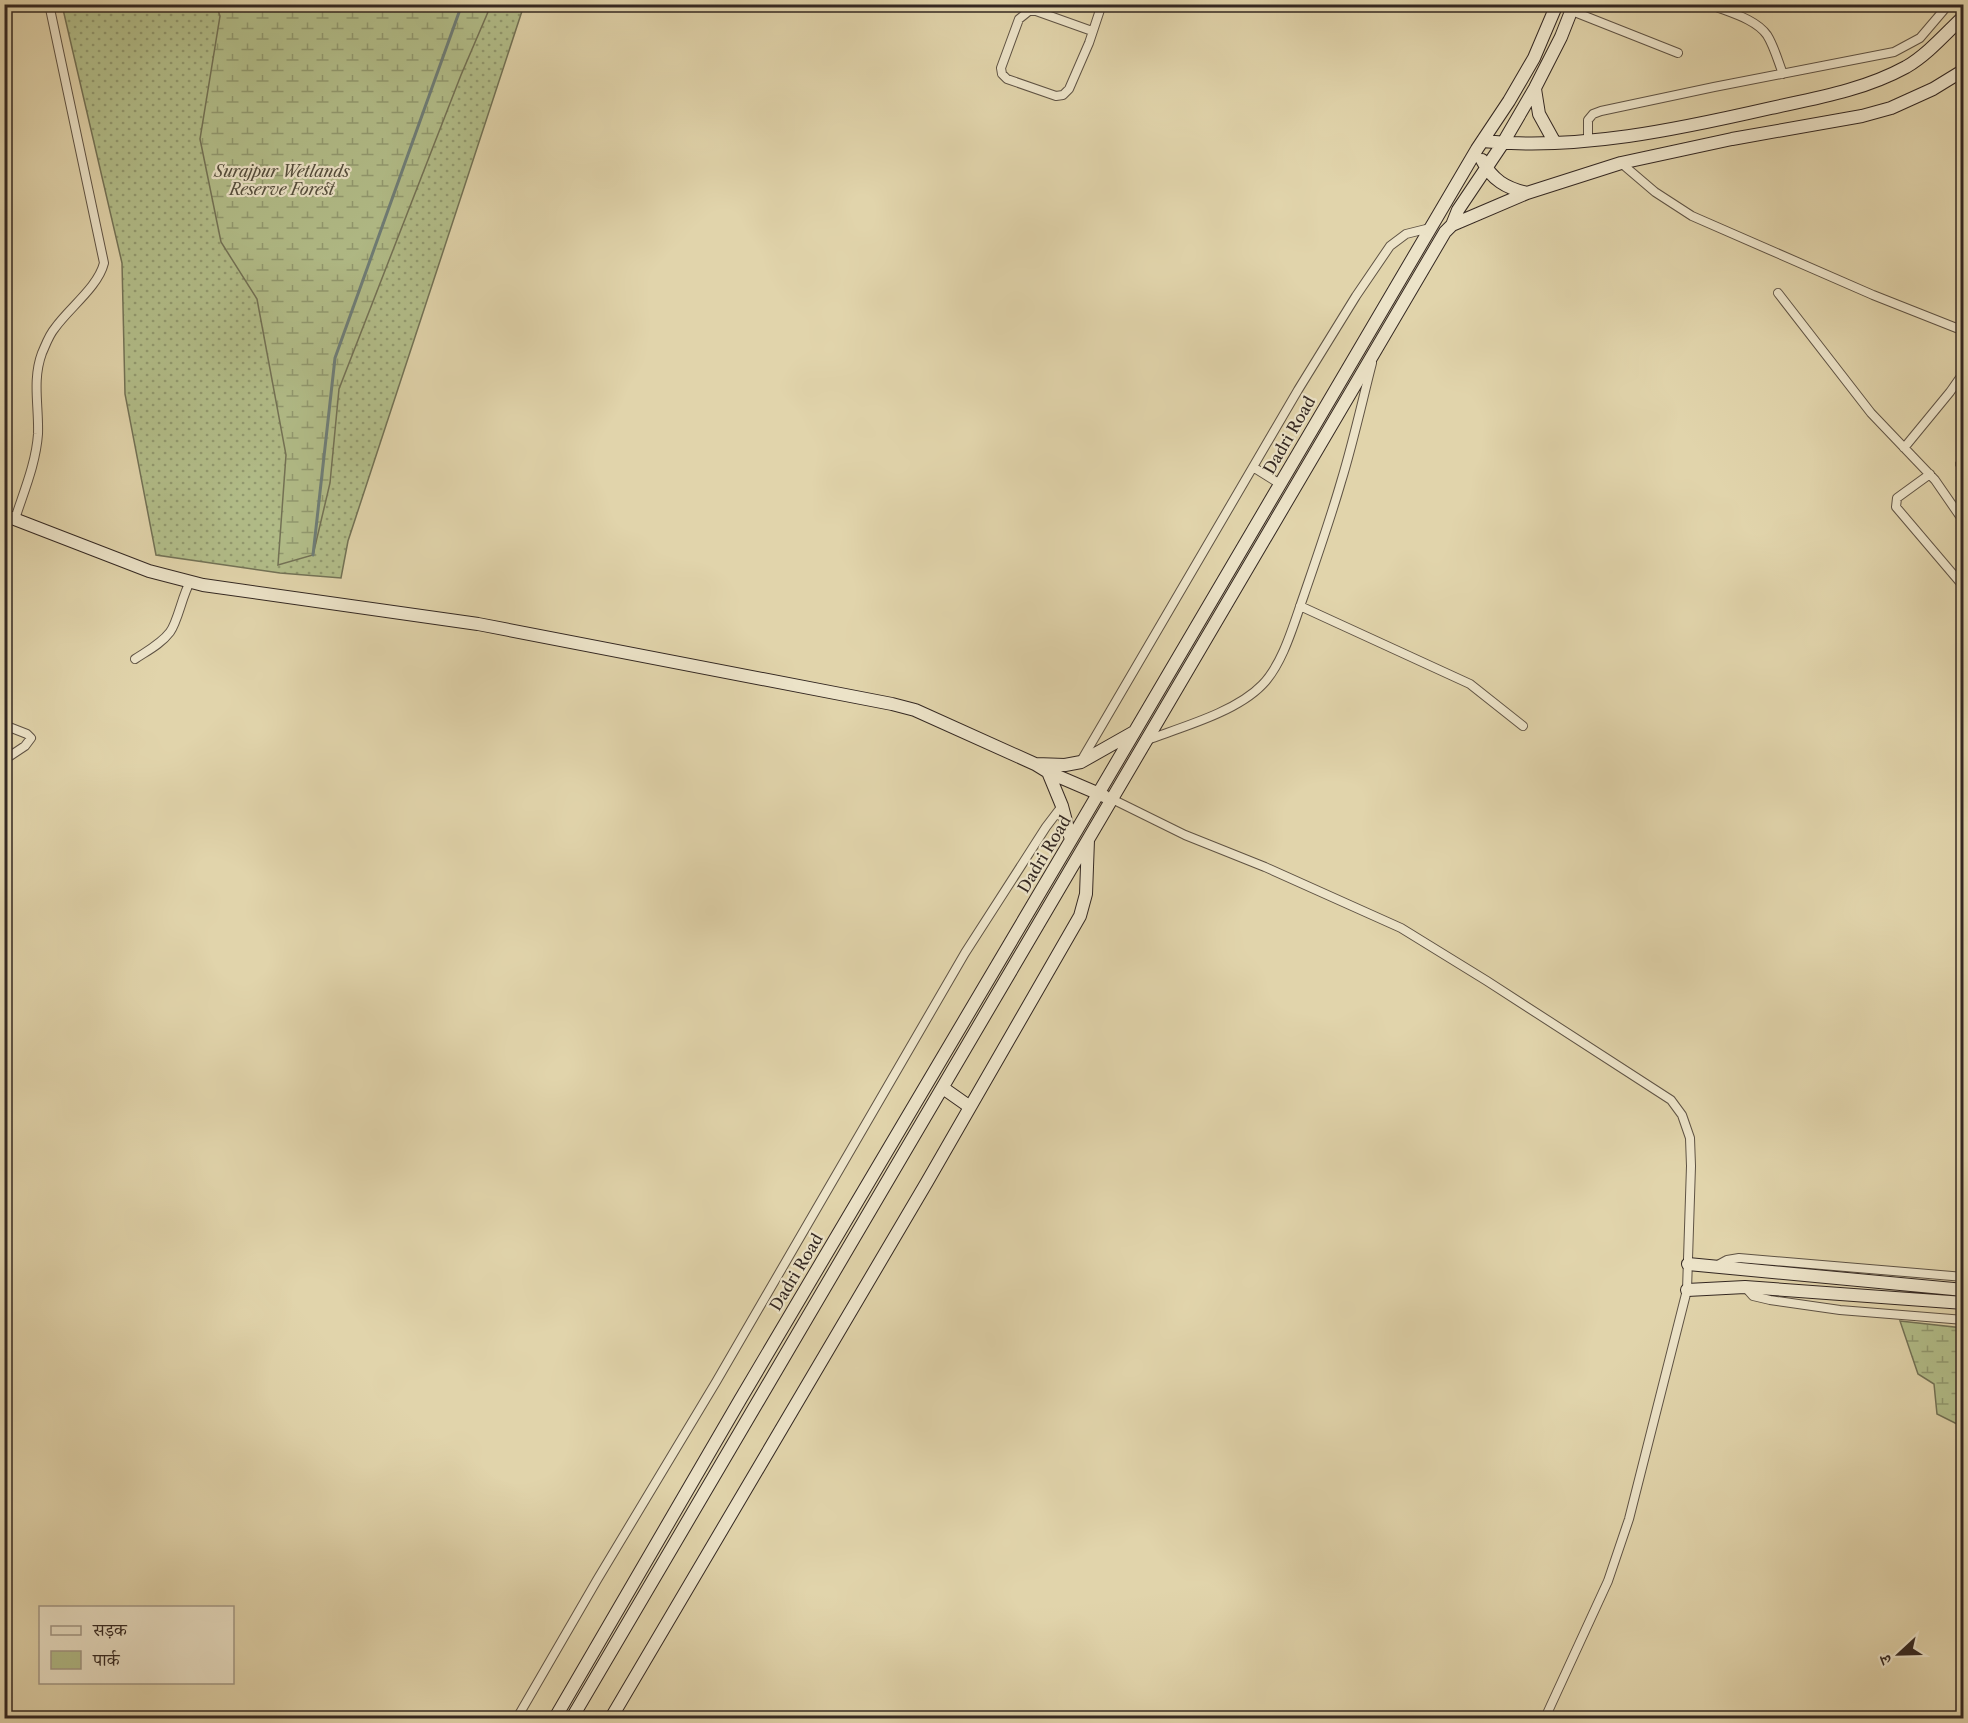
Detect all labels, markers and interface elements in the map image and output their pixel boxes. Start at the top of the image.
park label: Surajpur Wetlands Reserve Forest [213,161,350,199]
street label: Dadri Road [1259,392,1319,477]
street label: Dadri Road [1013,812,1075,896]
street label: Dadri Road [765,1230,827,1314]
legend [39,1606,234,1684]
text: सड़क [92,1619,128,1641]
north arrow [1869,1624,1929,1684]
text: पार्क [92,1649,121,1671]
text: उ [1874,1650,1896,1668]

